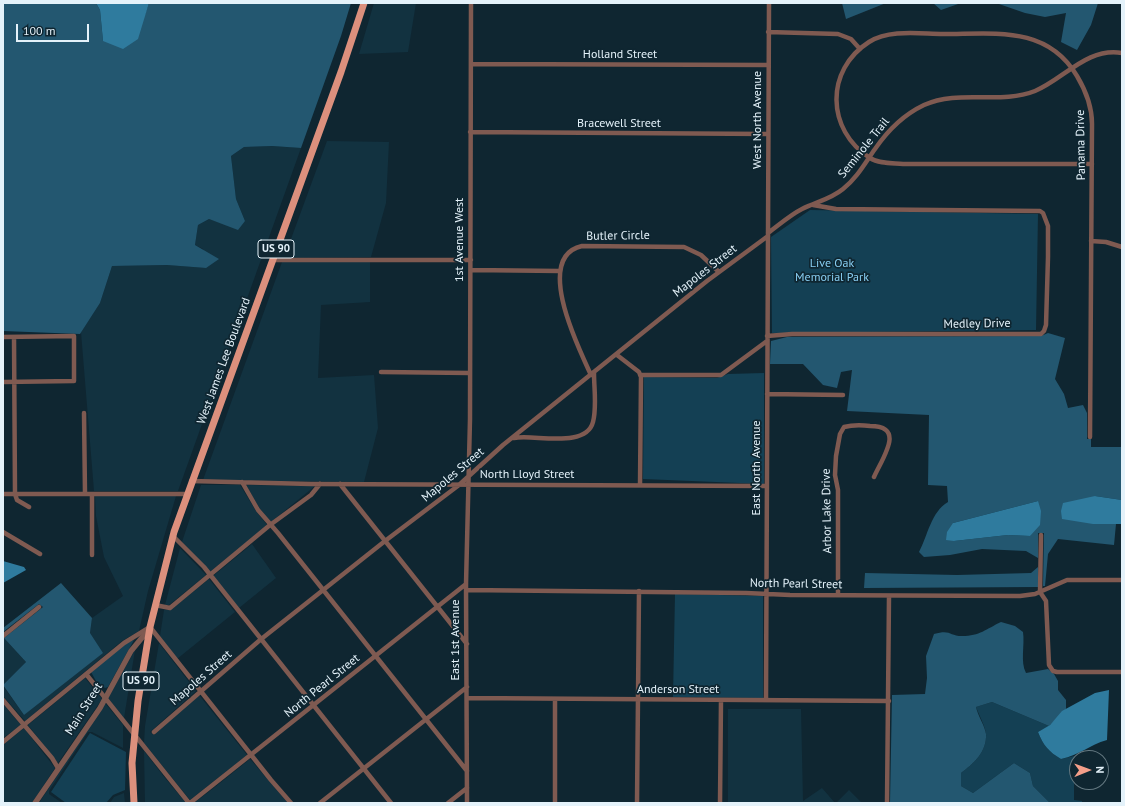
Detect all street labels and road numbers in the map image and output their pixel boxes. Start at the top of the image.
street label: Holland Street [583,48,657,62]
street label: West North Avenue [751,71,765,169]
street label: Panama Drive [1073,110,1089,180]
street label: Seminole Trail [835,115,893,181]
street label: Bracewell Street [577,117,661,131]
street label: 1st Avenue West [453,198,467,282]
street label: Butler Circle [586,228,650,244]
road number: US 90 [258,240,294,258]
street label: Mapoles Street [670,242,740,300]
street label: West James Lee Boulevard [194,296,254,426]
street label: Medley Drive [943,316,1011,332]
street label: East North Avenue [750,421,764,515]
street label: Mapoles Street [419,445,487,505]
street label: North Lloyd Street [480,468,574,482]
street label: Arbor Lake Drive [819,468,835,554]
street label: North Pearl Street [750,576,842,592]
street label: East 1st Avenue [449,599,463,681]
street label: Mapoles Street [167,647,235,709]
street label: North Pearl Street [282,651,362,721]
road number: US 90 [123,672,159,690]
street label: Main Street [62,680,106,738]
street label: Anderson Street [637,683,719,697]

